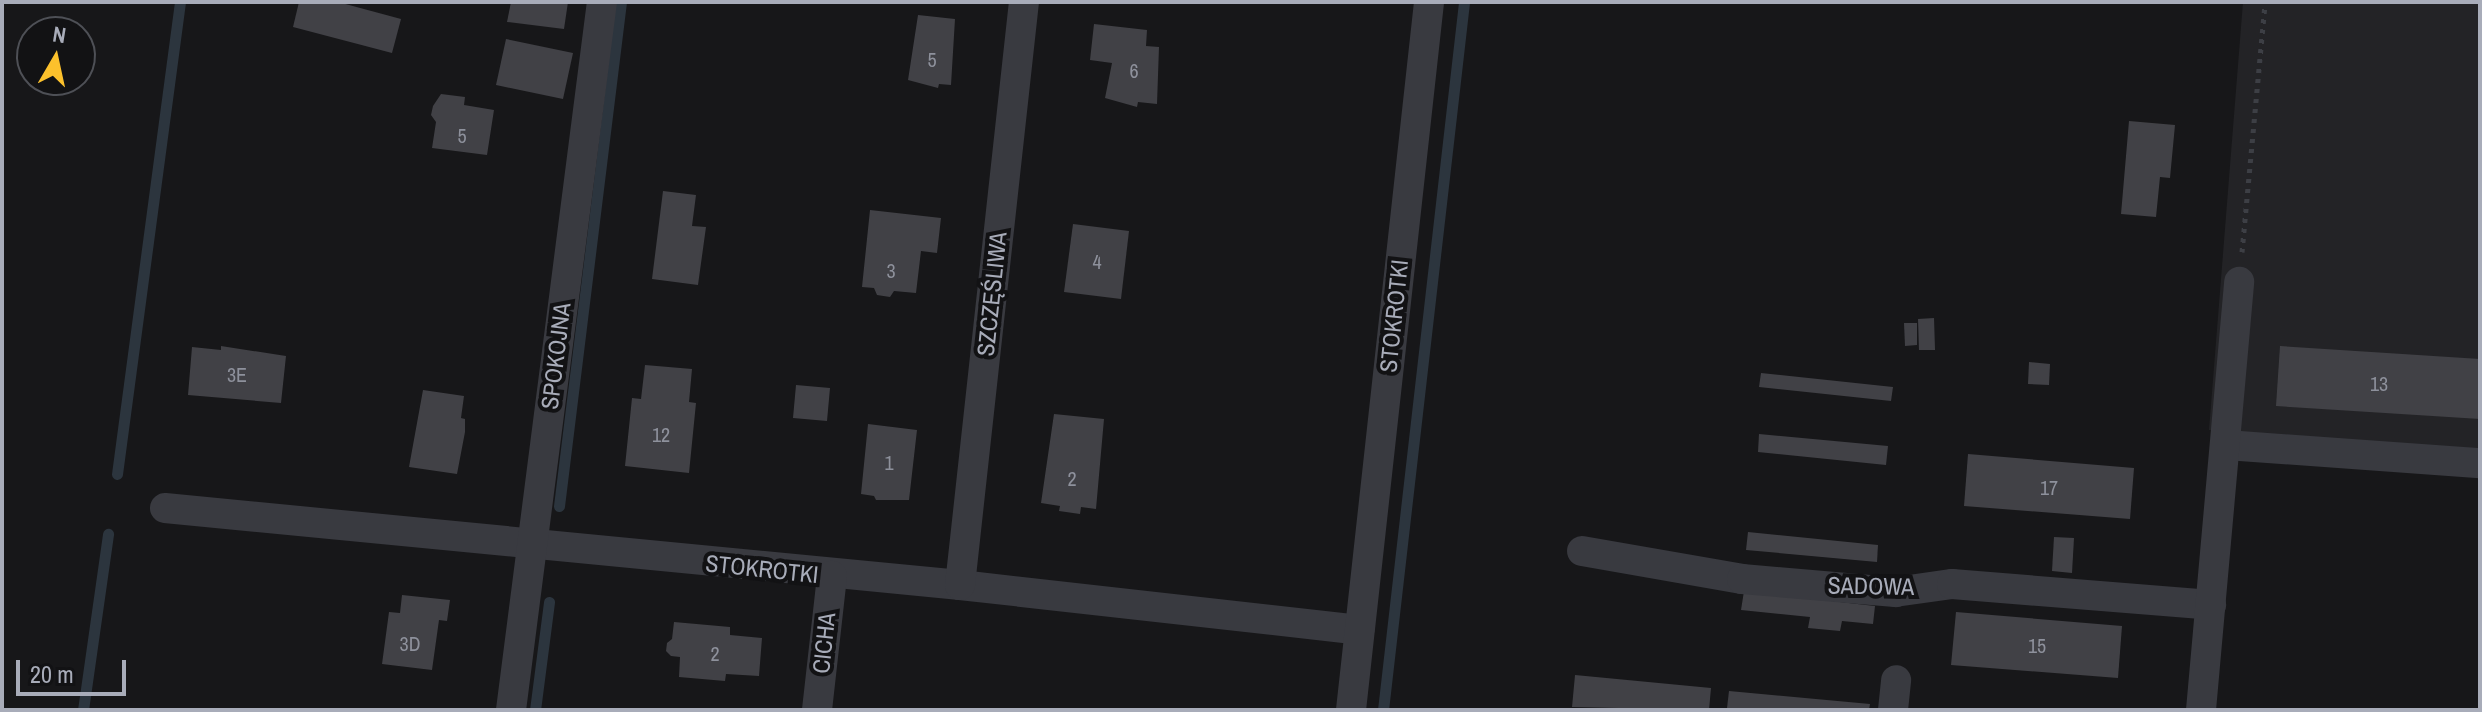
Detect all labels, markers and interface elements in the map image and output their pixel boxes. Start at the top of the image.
north arrow [16,16,96,96]
text: N [51,18,68,50]
house number: 5 [927,47,937,71]
house number: 6 [1129,58,1139,82]
house number: 5 [457,123,467,147]
street label: SZCZĘŚLIWA [971,230,1013,358]
house number: 4 [1092,249,1102,273]
house number: 3 [886,258,896,282]
street label: STOKROTKI [1374,258,1414,374]
street label: SPOKOJNA [535,301,577,411]
house number: 3E [227,362,247,386]
house number: 13 [2370,371,2388,395]
house number: 12 [652,422,670,446]
house number: 1 [884,450,894,474]
house number: 2 [1067,466,1077,490]
house number: 17 [2040,475,2058,499]
street label: STOKROTKI [704,549,820,589]
street label: SADOWA [1827,571,1915,601]
street label: CICHA [806,611,842,675]
house number: 3D [400,631,420,655]
house number: 15 [2028,633,2046,657]
house number: 2 [710,641,720,665]
scale bar [20,644,130,694]
text: 20 m [30,658,74,690]

